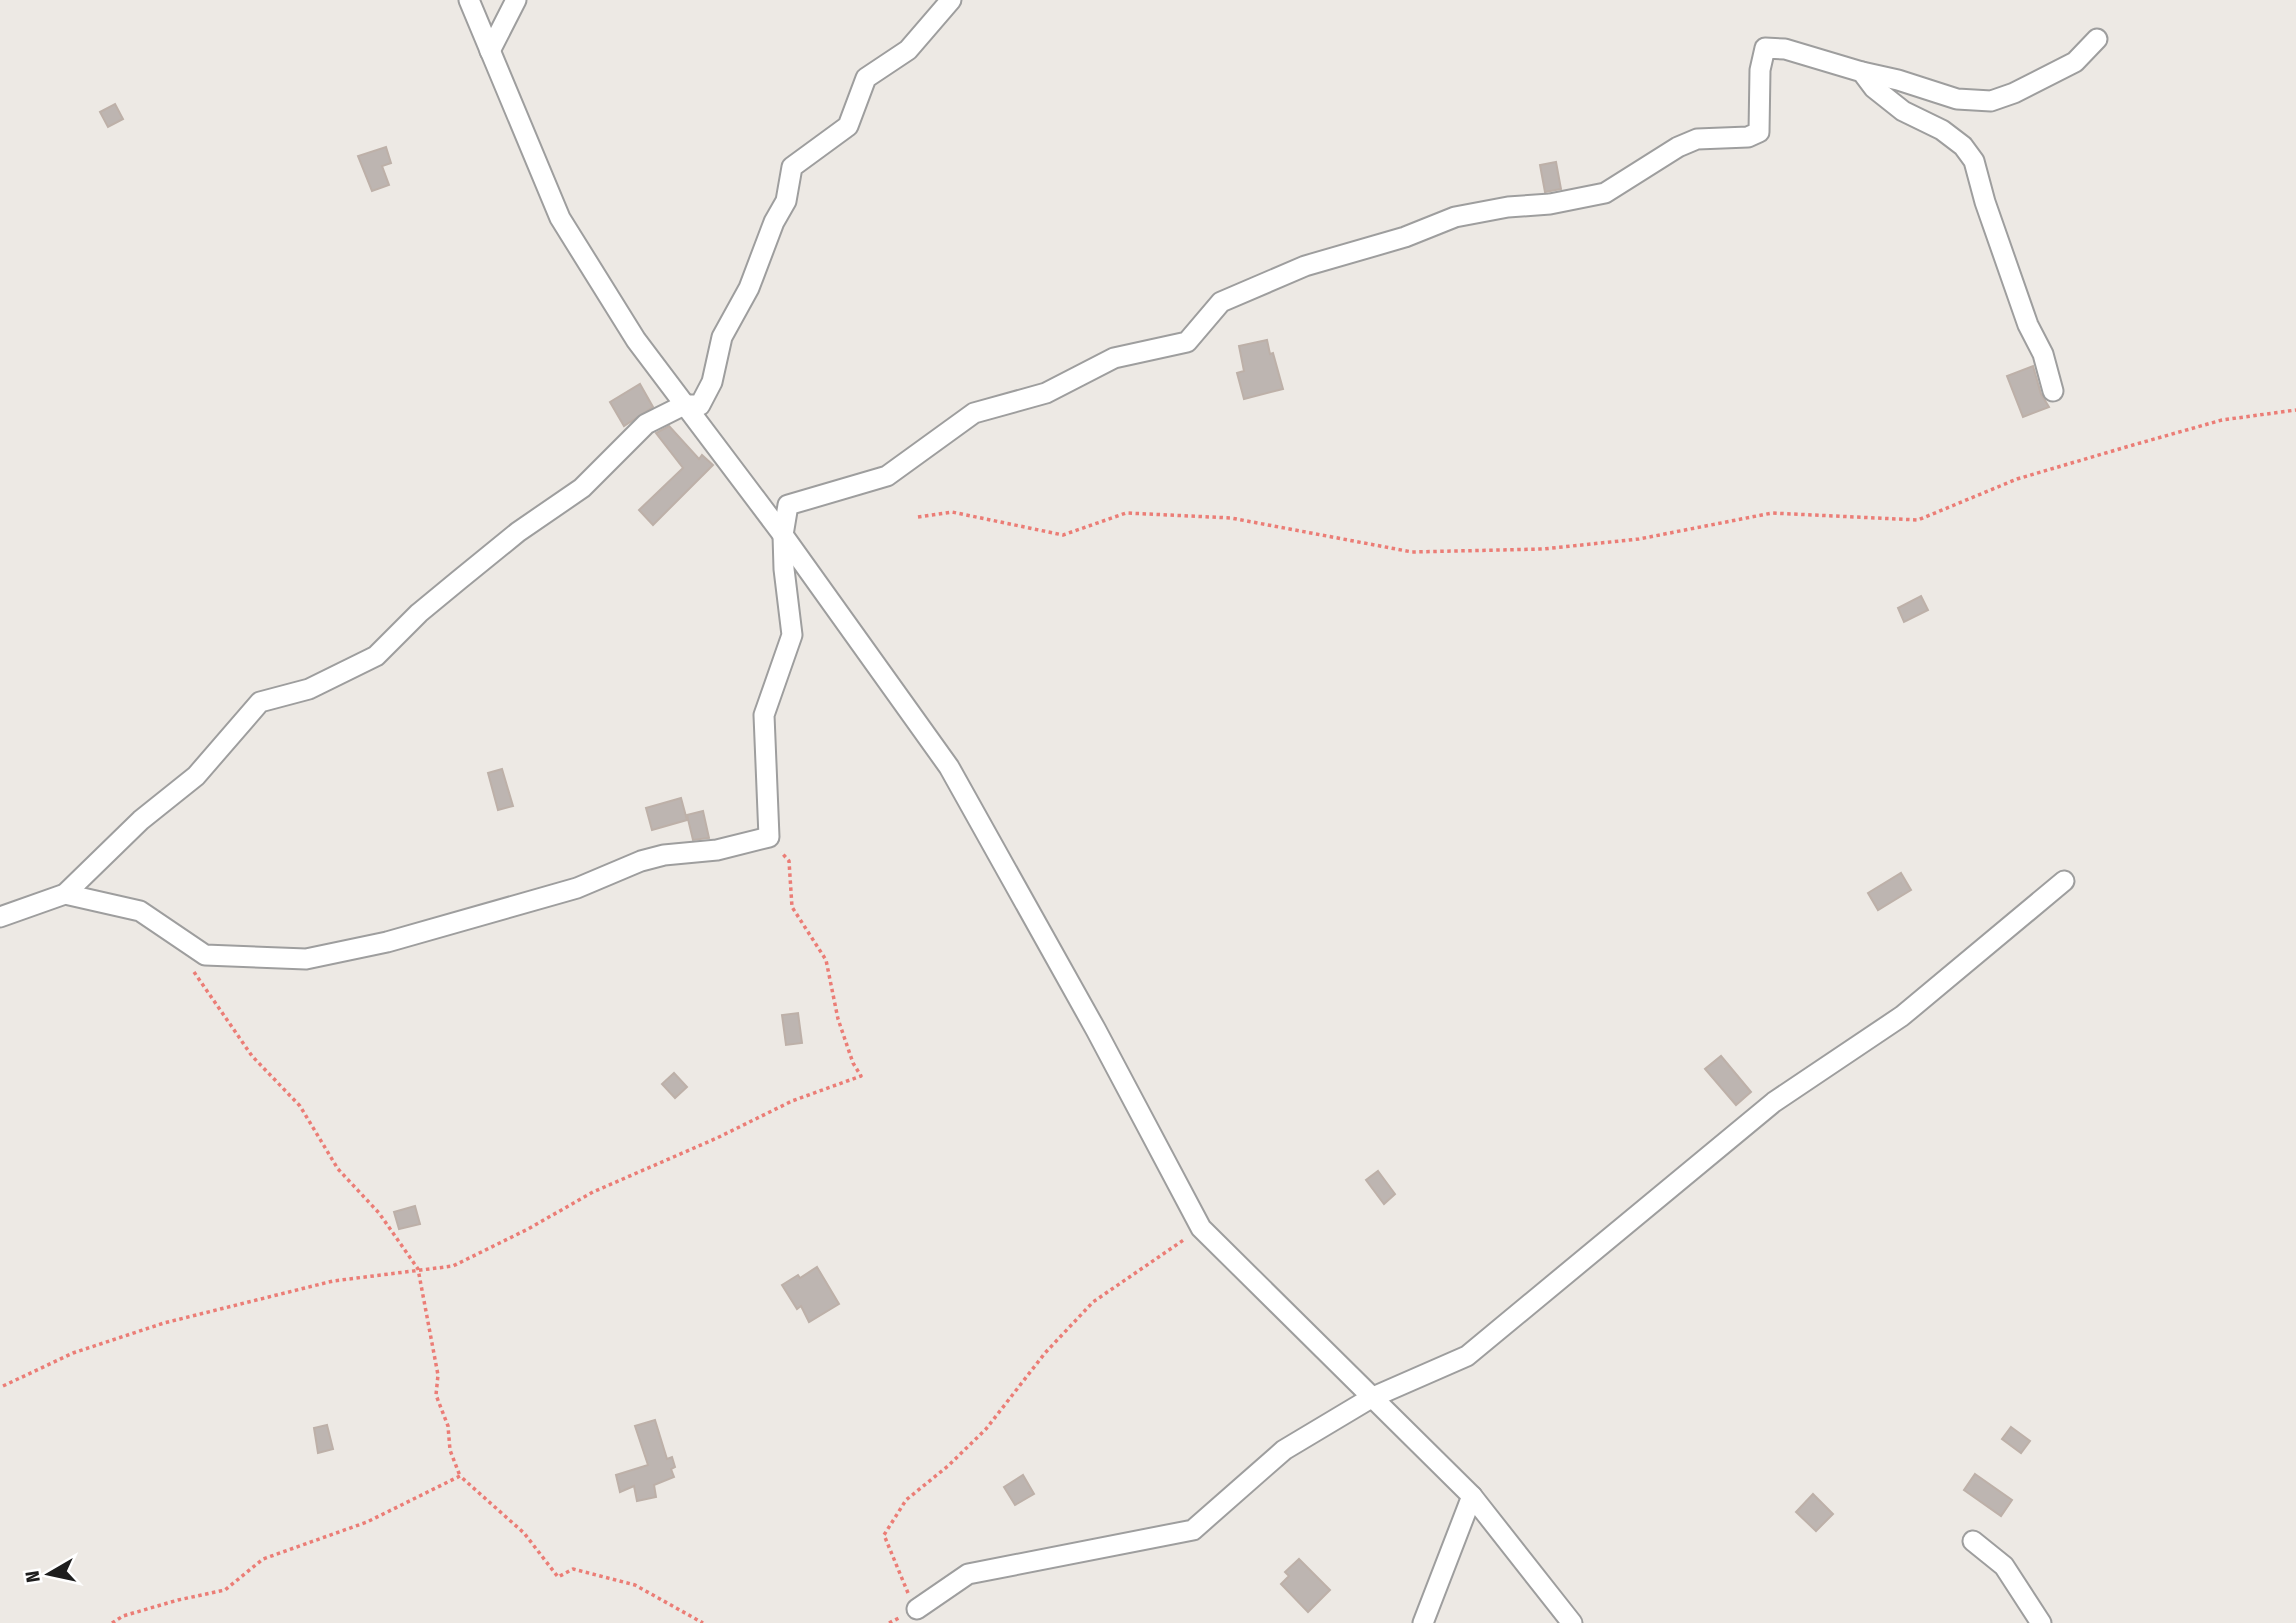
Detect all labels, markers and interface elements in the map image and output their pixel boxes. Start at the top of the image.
north arrow [14,1539,84,1609]
text: N [20,1569,45,1584]

